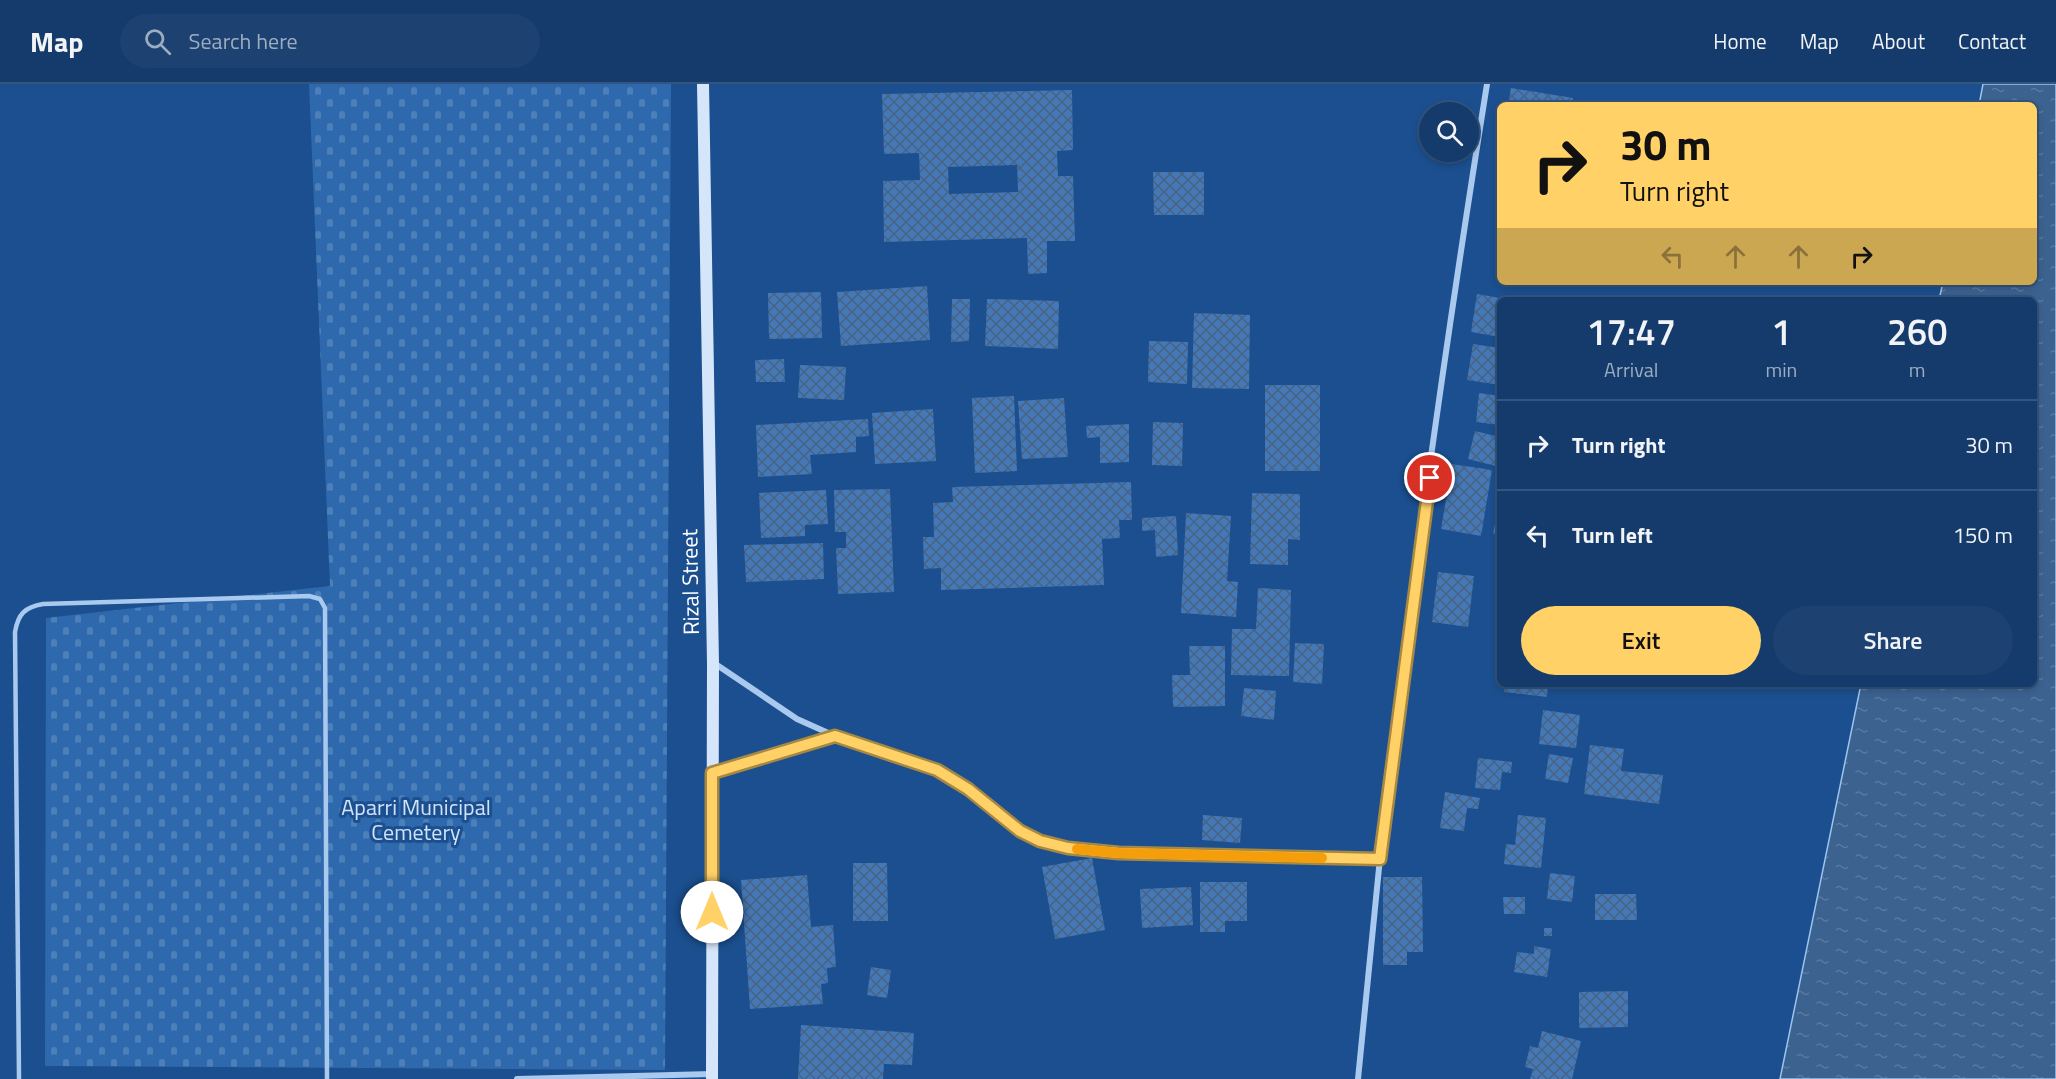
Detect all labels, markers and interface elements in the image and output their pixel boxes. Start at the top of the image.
search box [120,14,540,68]
text: Map [30,20,84,63]
text: Search here [189,24,298,58]
icon: search [141,25,174,58]
text: Home [1713,25,1767,57]
text: Map [1800,25,1839,57]
text: About [1872,25,1925,57]
text: Contact [1958,25,2026,57]
map controls [1419,102,1479,162]
button: search [1419,102,1479,162]
text: 30 m [1620,112,1712,176]
icon: right [1521,126,1599,204]
text: Turn right [1620,170,1729,211]
icon: left [1656,240,1689,273]
icon: ahead [1719,240,1752,273]
icon: ahead [1782,240,1815,273]
icon: right [1845,240,1878,273]
text: 17:47 [1587,304,1676,359]
text: 1 [1771,304,1791,359]
text: 260 [1887,304,1947,359]
text: Arrival [1604,354,1658,385]
text: min [1765,354,1797,385]
text: m [1909,354,1925,385]
text: Turn right [1572,428,1666,462]
text: 30 m [1965,428,2013,462]
icon: right [1521,429,1554,462]
pin [1404,452,1455,503]
icon: arrive [1413,461,1446,494]
text: Turn left [1572,518,1653,552]
text: 150 m [1953,518,2013,552]
icon: left [1521,519,1554,552]
street label: Rizal Street [672,528,708,635]
button: Exit [1521,606,1761,675]
button: Share [1773,606,2013,675]
park label: Aparri Municipal Cemetery [341,790,491,849]
position arrow [680,880,744,944]

